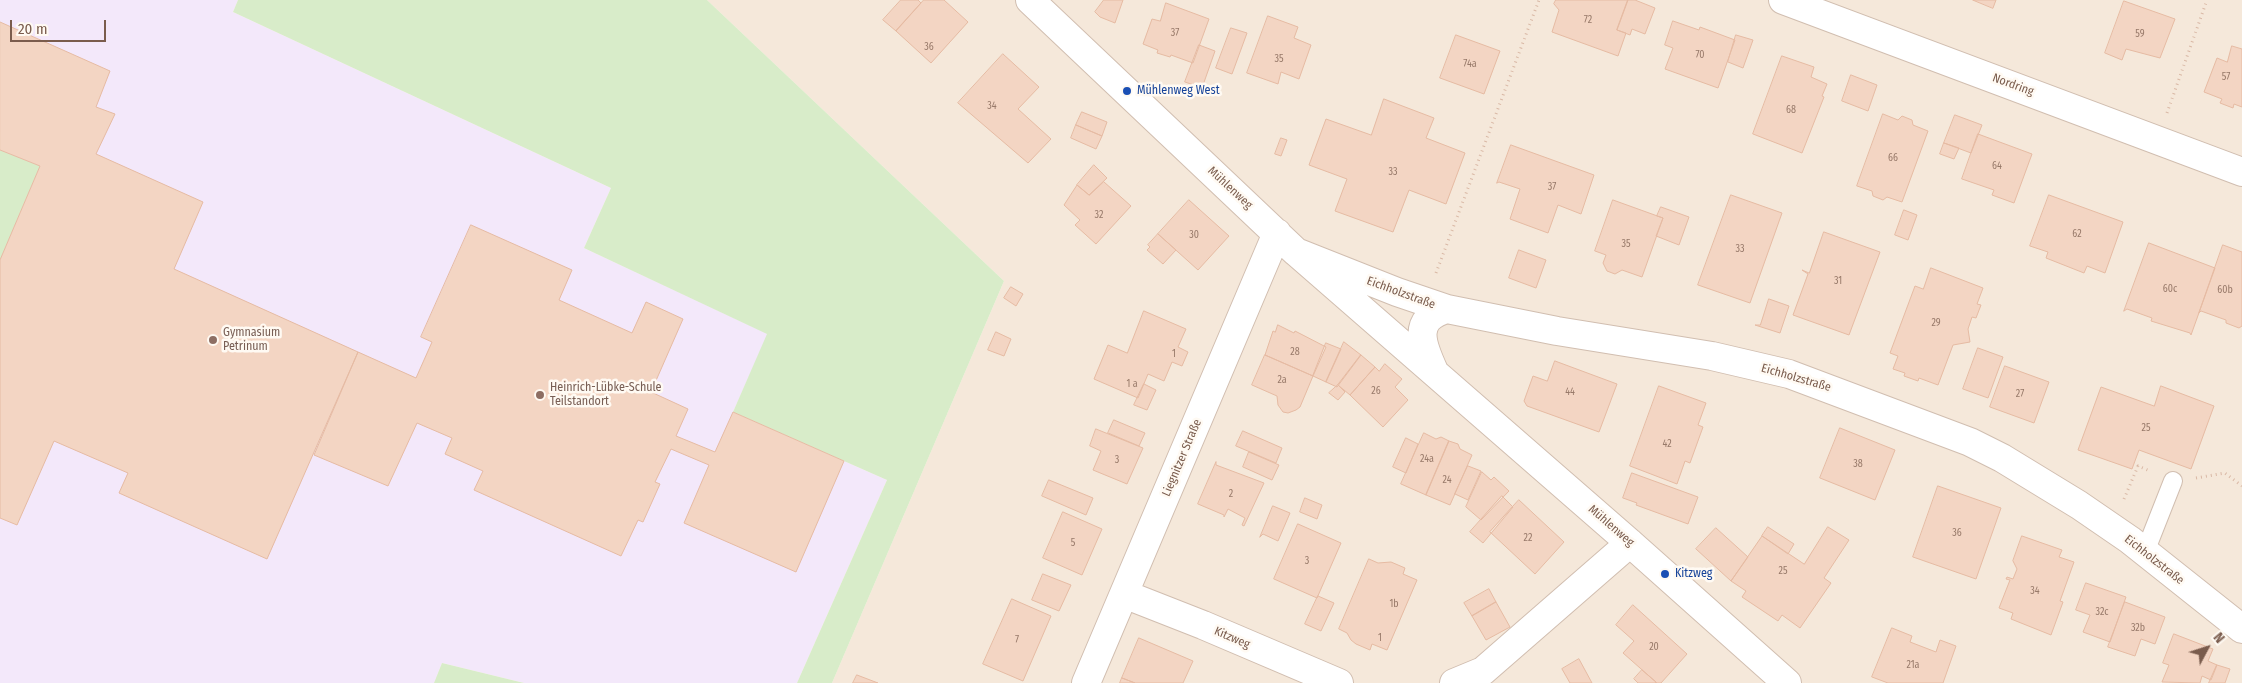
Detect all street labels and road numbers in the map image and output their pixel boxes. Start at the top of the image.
street label: Nordring [1990,71,2036,99]
street label: Mühlenweg [1205,164,1255,212]
street label: Eichholzstraße [1365,274,1437,312]
street label: Eichholzstraße [1759,361,1833,395]
street label: Liegnitzer Straße [1159,417,1205,499]
street label: Mühlenweg [1585,502,1637,550]
street label: Eichholzstraße [2121,532,2187,588]
street label: Kitzweg [1212,624,1252,652]

